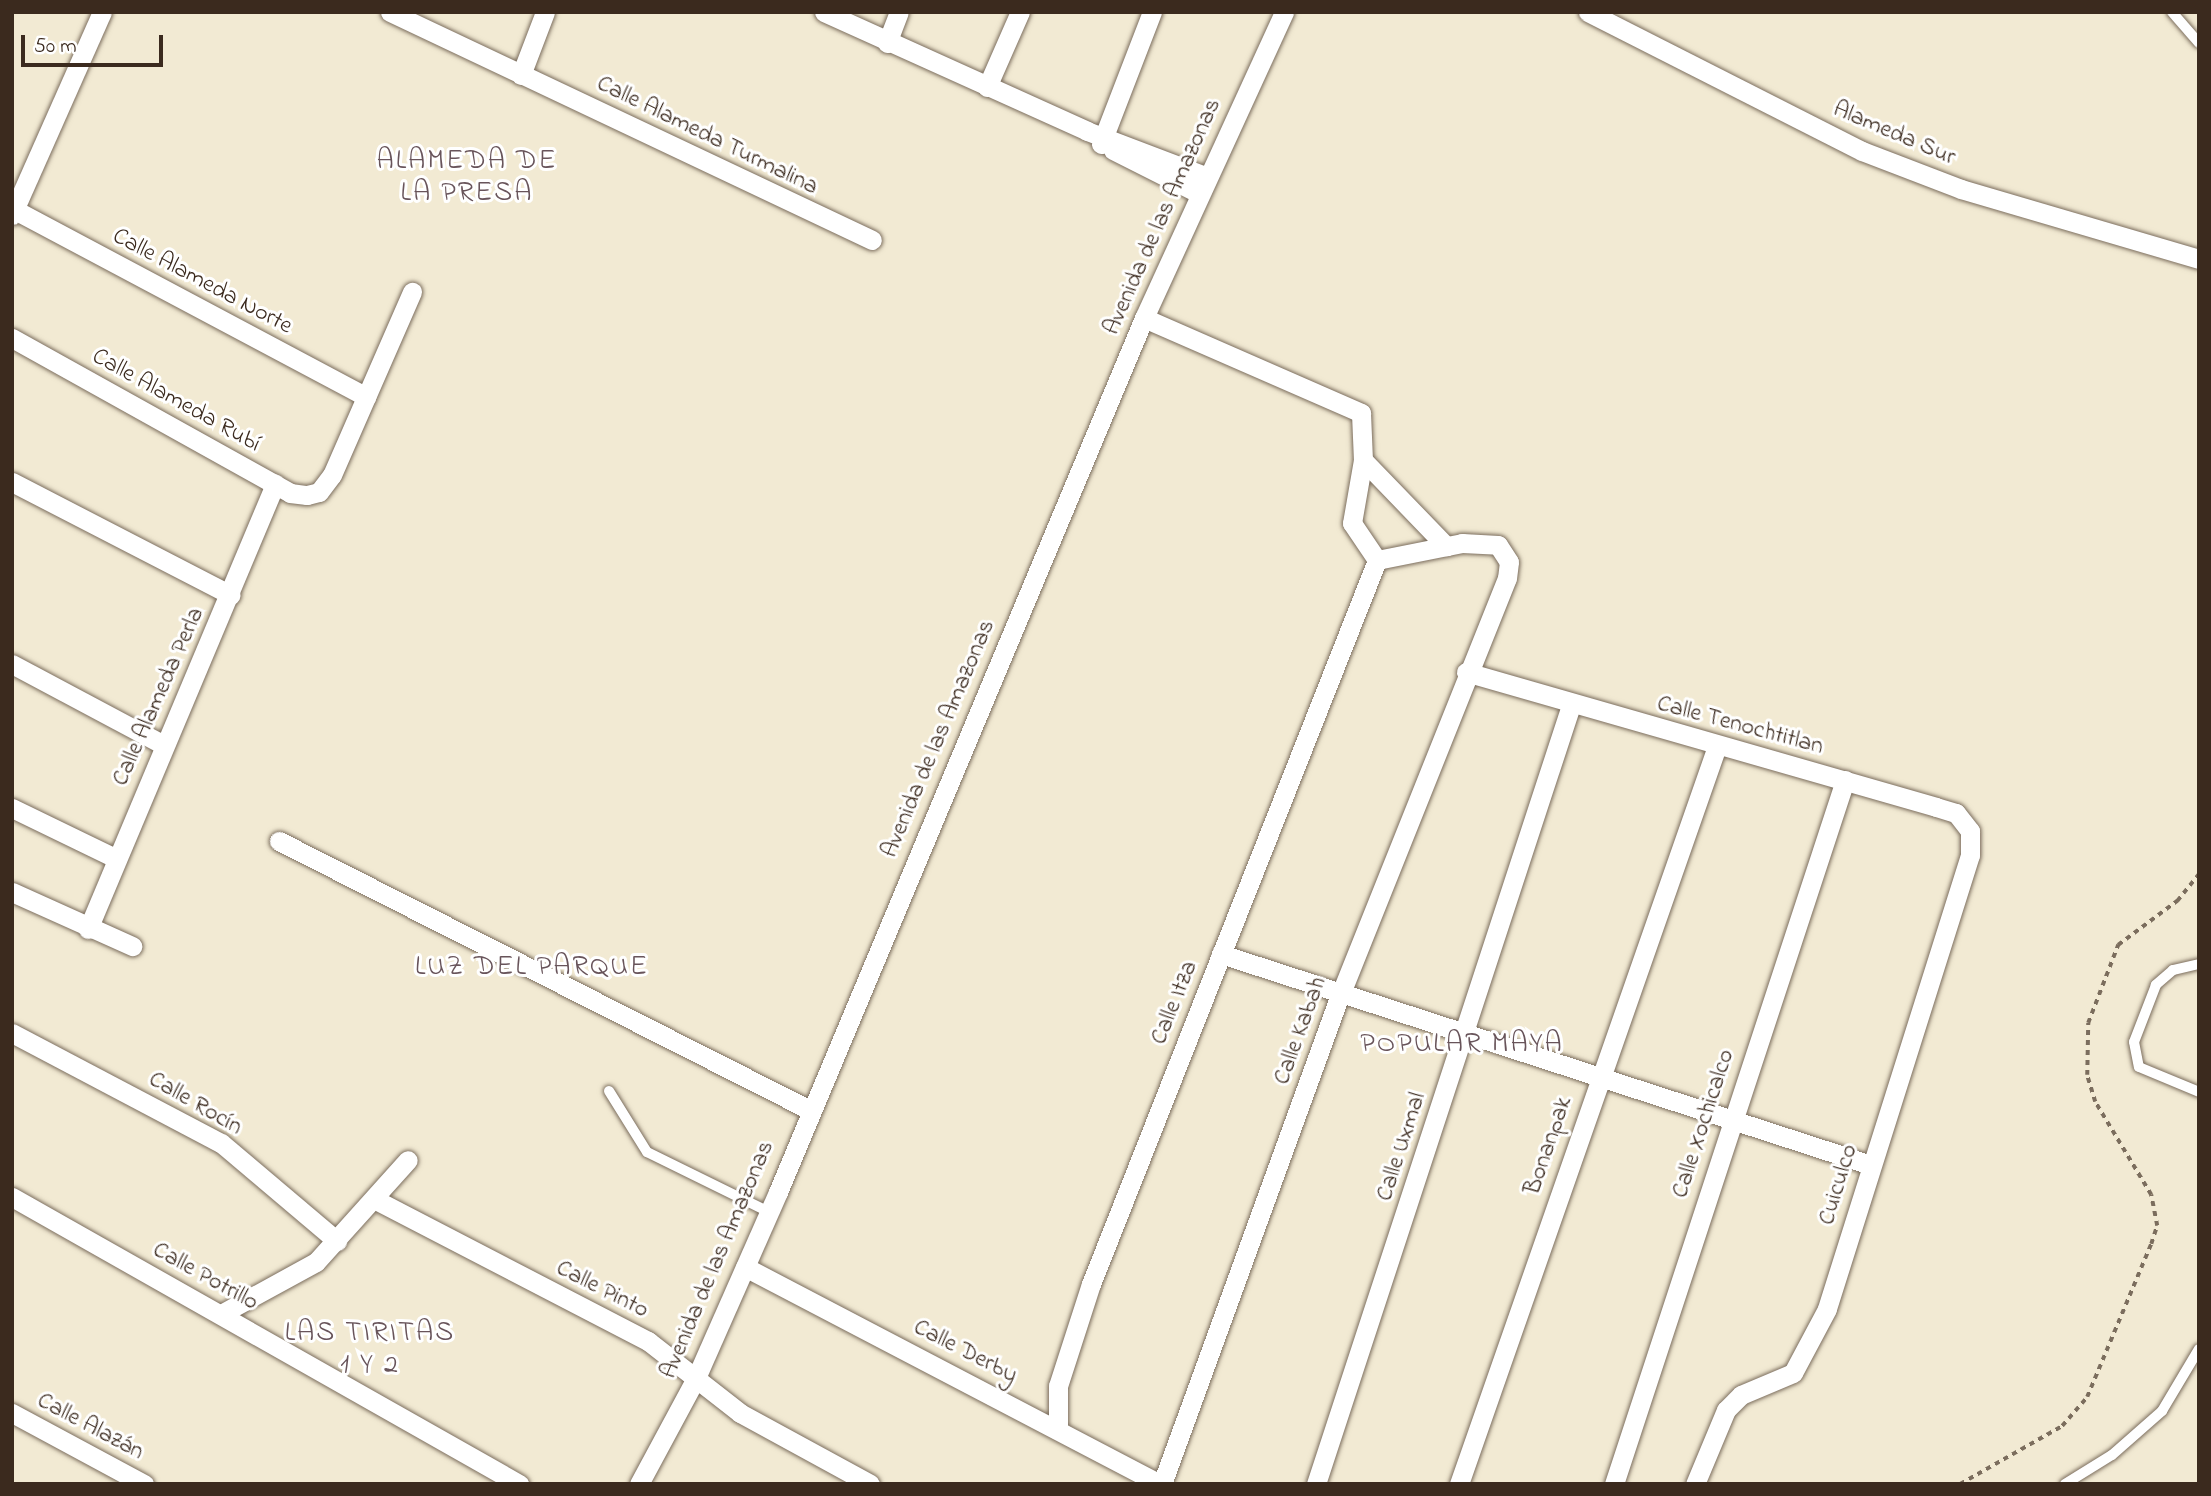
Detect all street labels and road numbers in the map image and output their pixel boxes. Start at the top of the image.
street label: Calle Alameda Turmalina [592,70,822,202]
street label: Avenida de las Amazonas [1098,94,1228,340]
street label: Alameda Sur [1828,95,1960,173]
street label: Calle Alameda Norte [107,222,297,342]
street label: Calle Alameda Rubí [87,343,265,459]
street label: Calle Alameda Perla [107,603,211,791]
street label: Avenida de las Amazonas [876,616,1002,862]
street label: Calle Tenochtitlan [1654,690,1826,762]
street label: Calle Itza [1145,957,1205,1049]
street label: Calle Kabah [1268,973,1334,1089]
street label: Calle Xochicalco [1666,1046,1742,1202]
street label: Calle Rocín [143,1066,247,1142]
street label: Calle Uxmal [1371,1089,1433,1205]
street label: Bonanpak [1519,1093,1579,1199]
street label: Avenida de las Amazonas [655,1137,781,1383]
street label: Cuiculco [1813,1141,1865,1229]
street label: Calle Potrillo [147,1236,263,1318]
street label: Calle Pinto [551,1254,653,1326]
street label: Calle Derby [908,1314,1022,1390]
street label: Calle Alazán [32,1387,148,1467]

